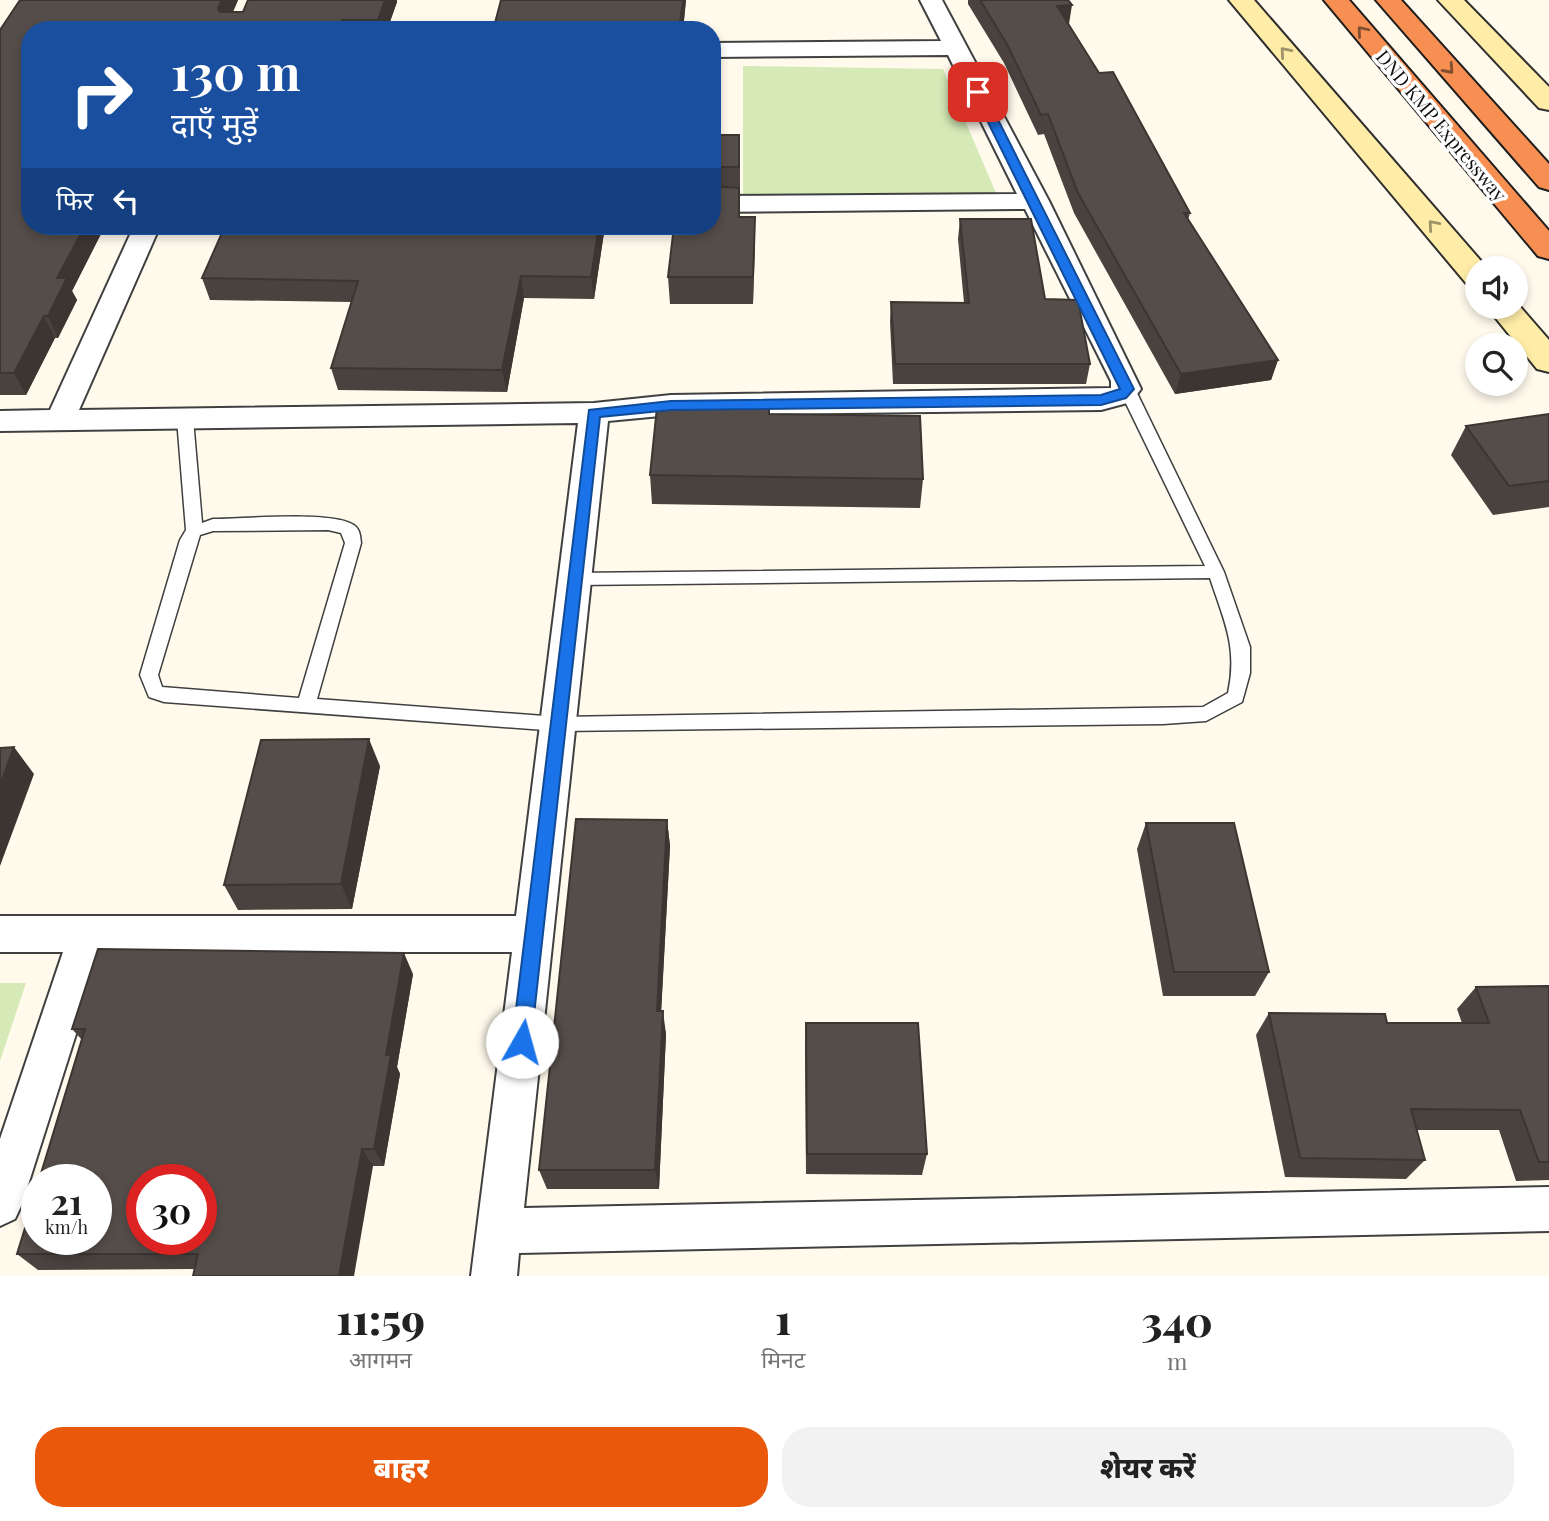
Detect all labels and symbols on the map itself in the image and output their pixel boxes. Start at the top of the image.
one-way arrow [1357,26,1370,38]
street label: DND KMP Expressway [1371,44,1513,207]
one-way arrow [1281,47,1293,60]
one-way arrow [1441,61,1453,74]
pin [948,62,1008,122]
one-way arrow [1429,220,1441,233]
position arrow [485,1005,559,1079]
speed limit sign: 30 [126,1164,217,1255]

